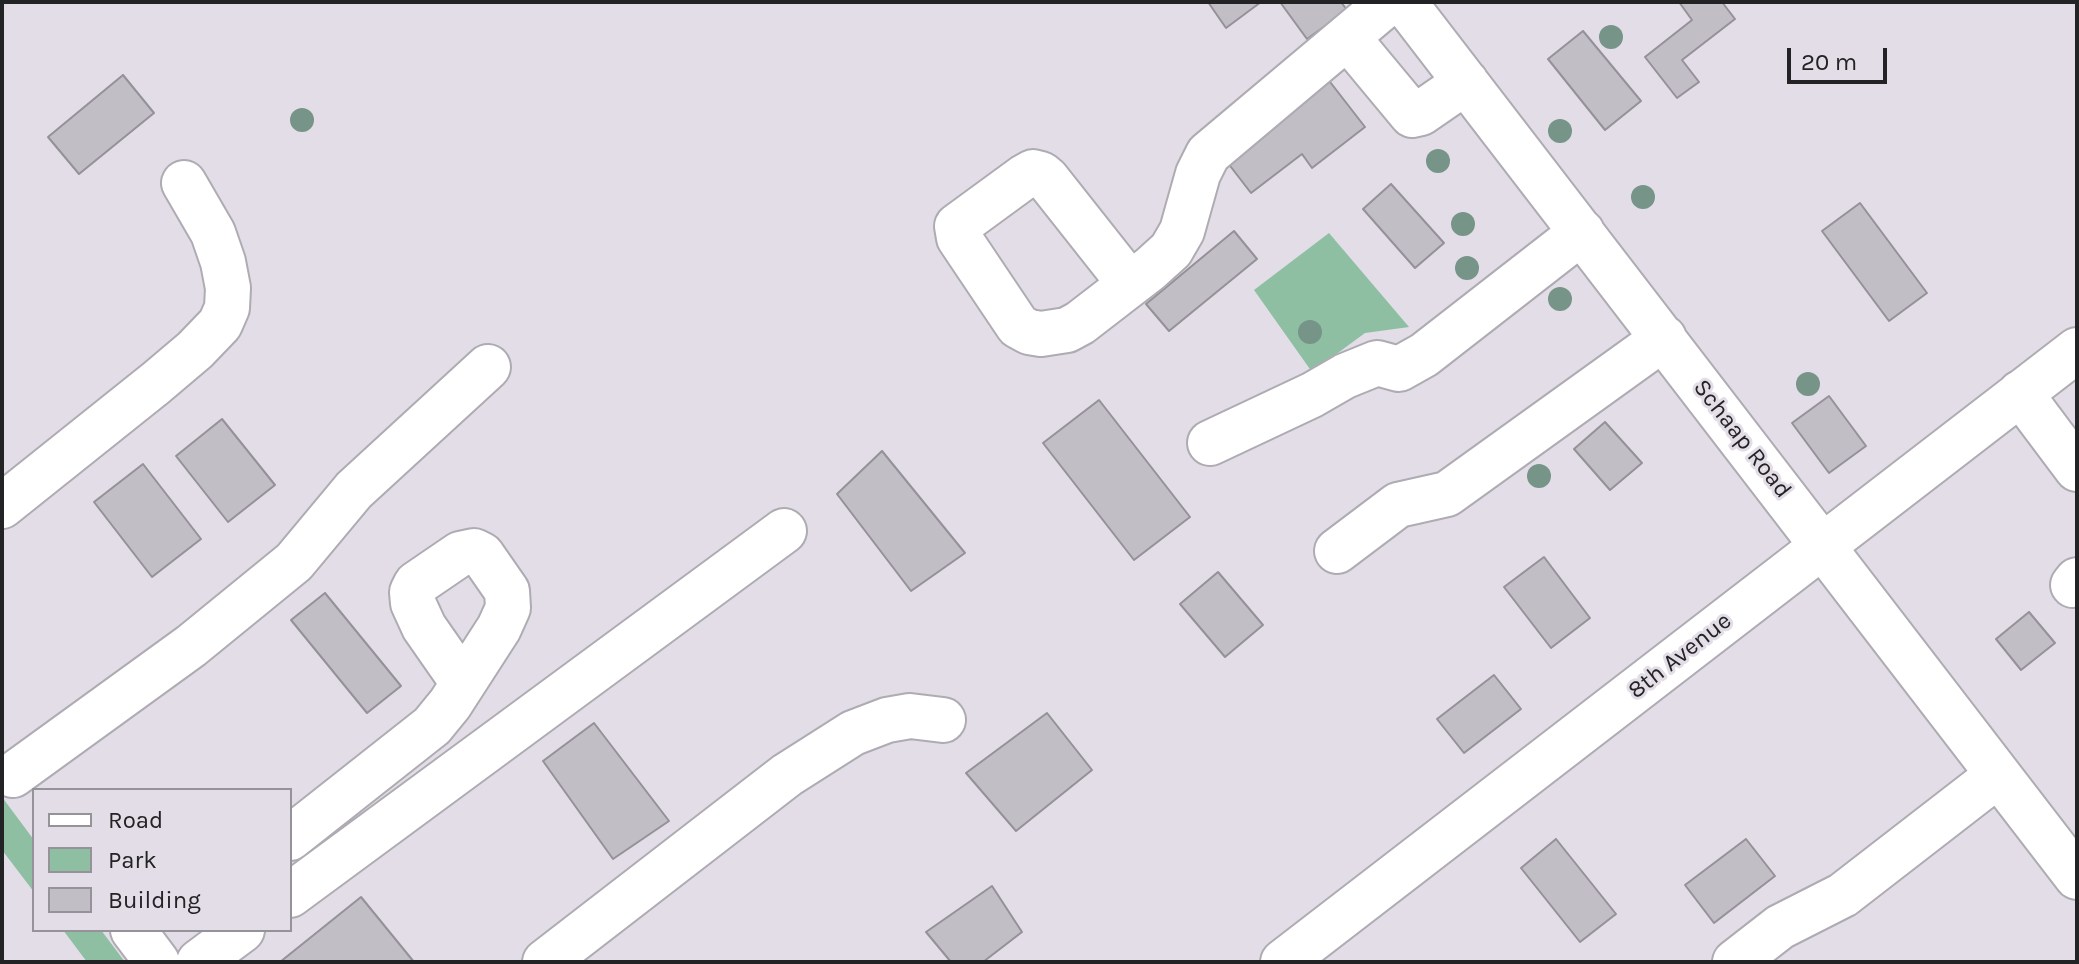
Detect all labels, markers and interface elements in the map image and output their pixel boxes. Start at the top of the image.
scale bar [1791,32,1891,82]
text: 20 m [1801,48,1857,76]
street label: Schaap Road [1687,374,1797,504]
street label: 8th Avenue [1623,607,1737,705]
legend [32,788,292,932]
text: Road [108,806,163,834]
text: Park [108,846,157,874]
text: Building [108,886,201,914]

